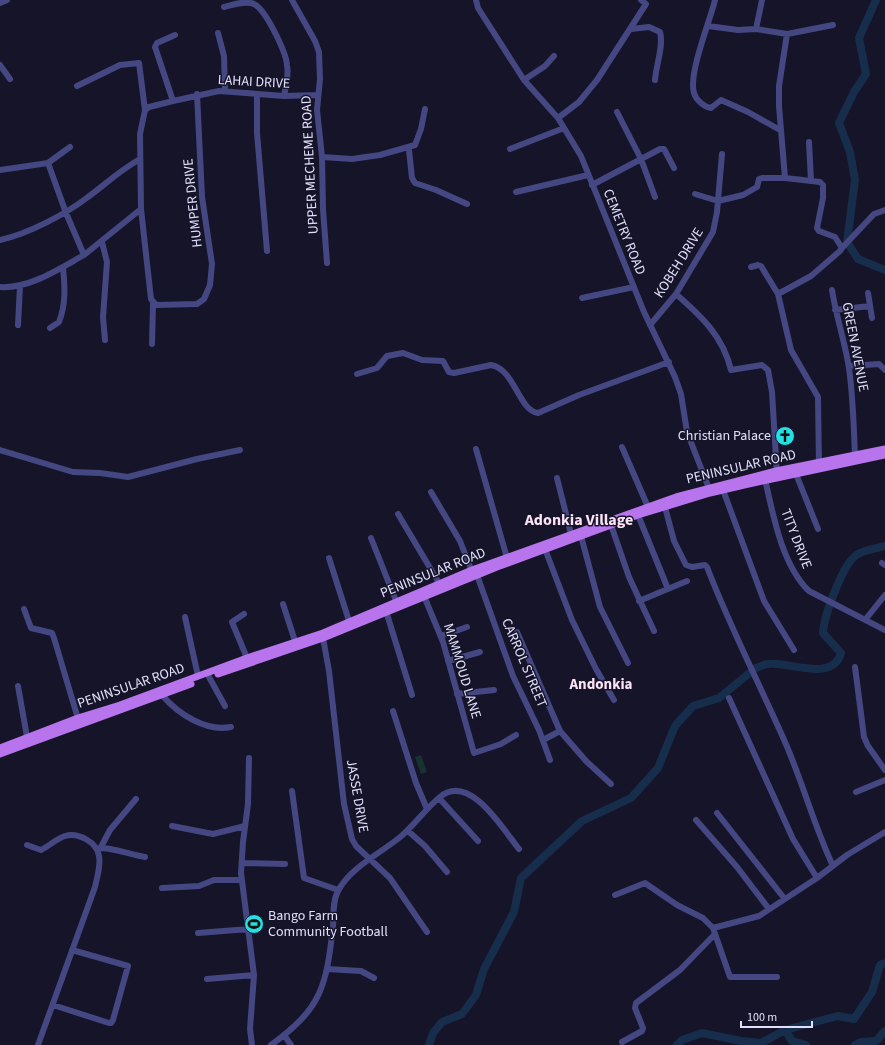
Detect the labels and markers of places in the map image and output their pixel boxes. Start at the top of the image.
church icon: Christian Palace [774,425,796,447]
place label: Christian Palace [678,426,771,446]
place label: Bango Farm Community Football [268,906,388,942]
sports icon: Bango Farm Community Football [243,913,265,935]

